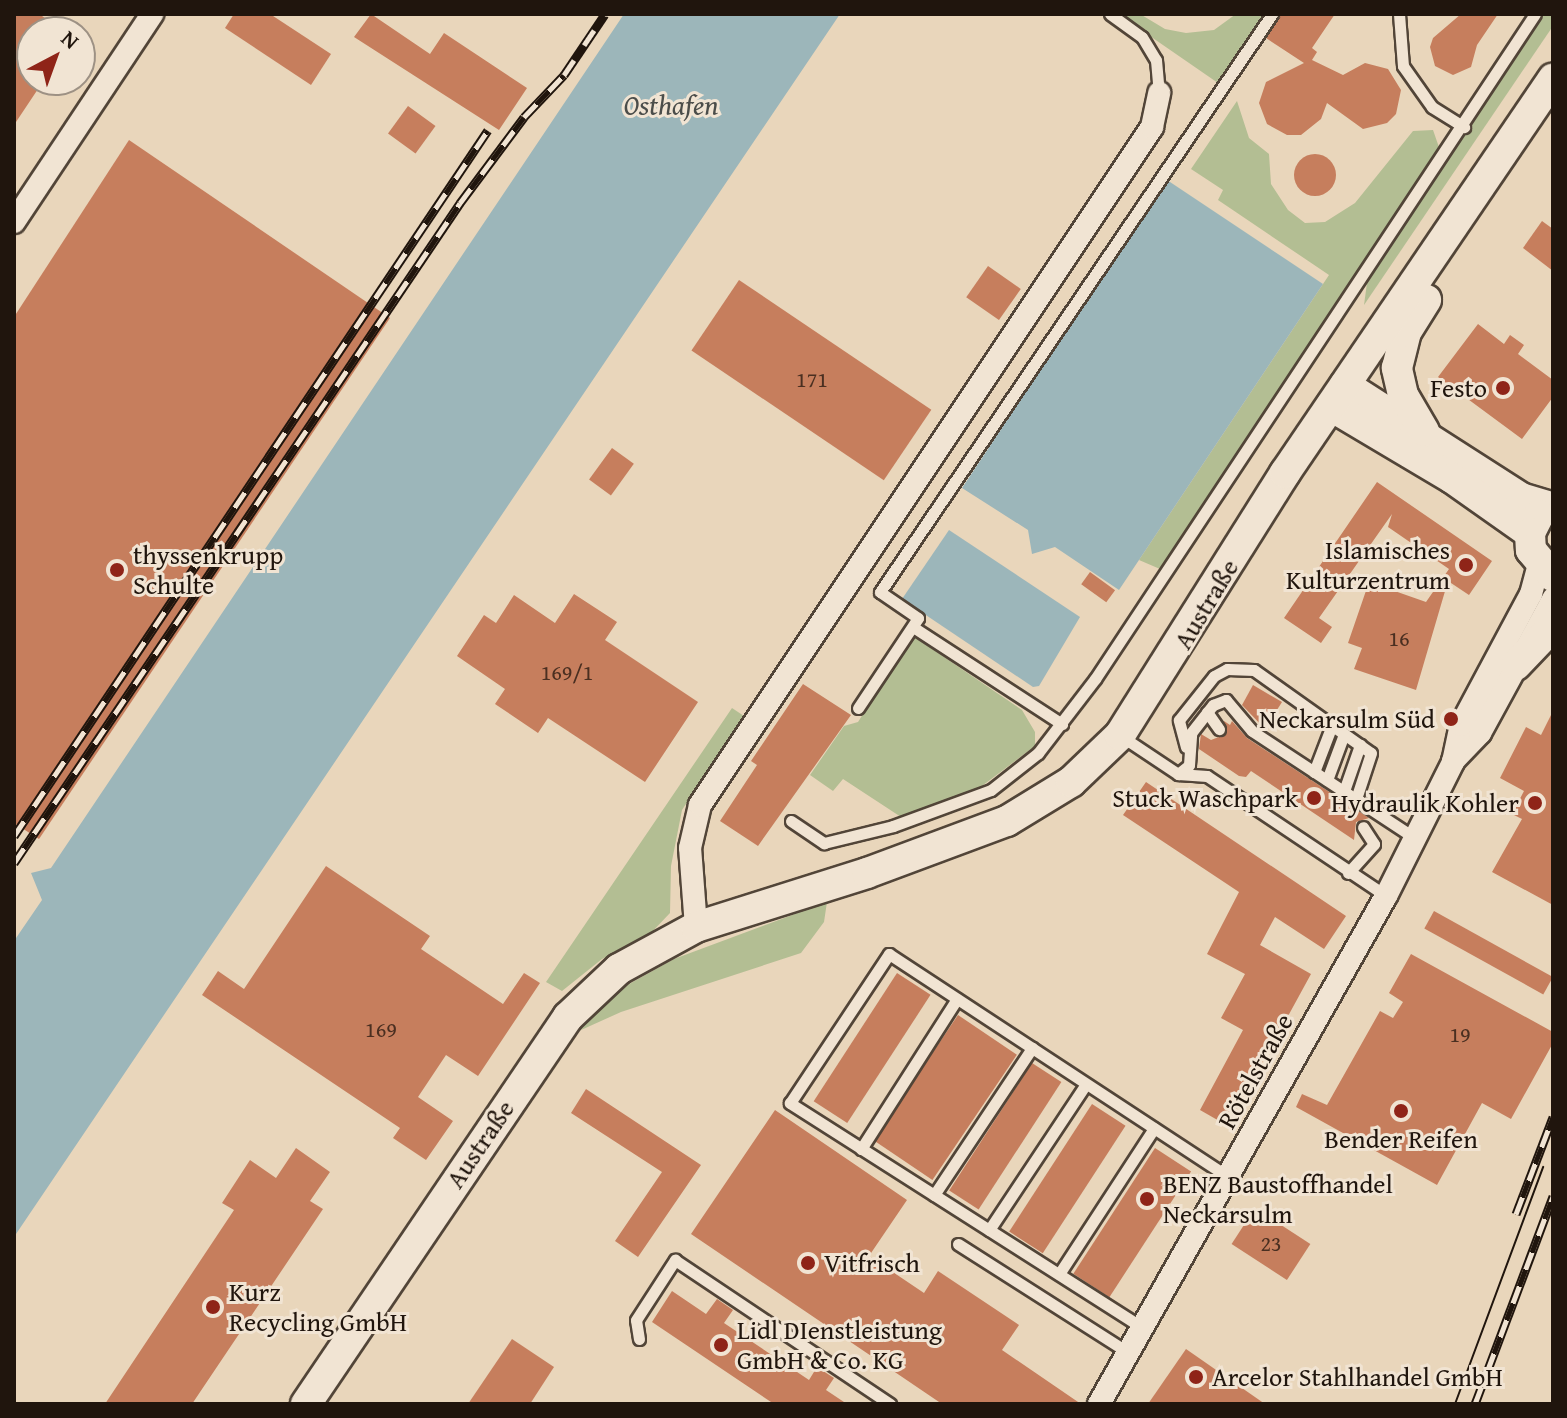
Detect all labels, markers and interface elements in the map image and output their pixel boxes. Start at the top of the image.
north arrow [16,16,96,96]
text: N [54,22,86,56]
water label: Osthafen [623,88,719,122]
house number: 171 [796,367,828,393]
place label: Festo [1430,372,1487,404]
marker: Festo [1494,379,1512,397]
place label: Islamisches Kulturzentrum [1286,534,1450,596]
place label: thyssenkrupp Schulte [133,539,283,600]
street label: Austraße [1167,553,1245,655]
marker: Islamisches Kulturzentrum [1457,556,1475,574]
marker: thyssenkrupp Schulte [108,561,126,579]
house number: 16 [1388,626,1410,652]
house number: 169/1 [541,660,593,686]
place label: Neckarsulm Süd [1259,703,1435,735]
marker: Neckarsulm Süd [1442,710,1460,728]
place label: Stuck Waschpark [1112,782,1298,814]
place label: Hydraulik Kohler [1331,787,1519,819]
marker: Stuck Waschpark [1305,789,1323,807]
marker: Hydraulik Kohler [1526,794,1544,812]
street label: Rötelstraße [1211,1008,1299,1134]
house number: 169 [365,1017,397,1043]
house number: 19 [1449,1022,1471,1048]
street label: Austraße [439,1094,521,1194]
marker: Bender Reifen [1392,1102,1410,1120]
place label: Bender Reifen [1324,1123,1478,1155]
place label: BENZ Baustoffhandel Neckarsulm [1163,1168,1393,1230]
marker: BENZ Baustoffhandel Neckarsulm [1138,1190,1156,1208]
house number: 23 [1260,1231,1282,1257]
place label: Vitfrisch [824,1247,920,1279]
marker: Vitfrisch [799,1254,817,1272]
place label: Kurz Recycling GmbH [229,1276,407,1338]
marker: Kurz Recycling GmbH [204,1298,222,1316]
place label: Lidl DIenstleistung GmbH & Co. KG [737,1314,942,1376]
marker: Lidl DIenstleistung GmbH & Co. KG [712,1336,730,1354]
place label: Arcelor Stahlhandel GmbH [1212,1361,1503,1393]
marker: Arcelor Stahlhandel GmbH [1187,1368,1205,1386]

